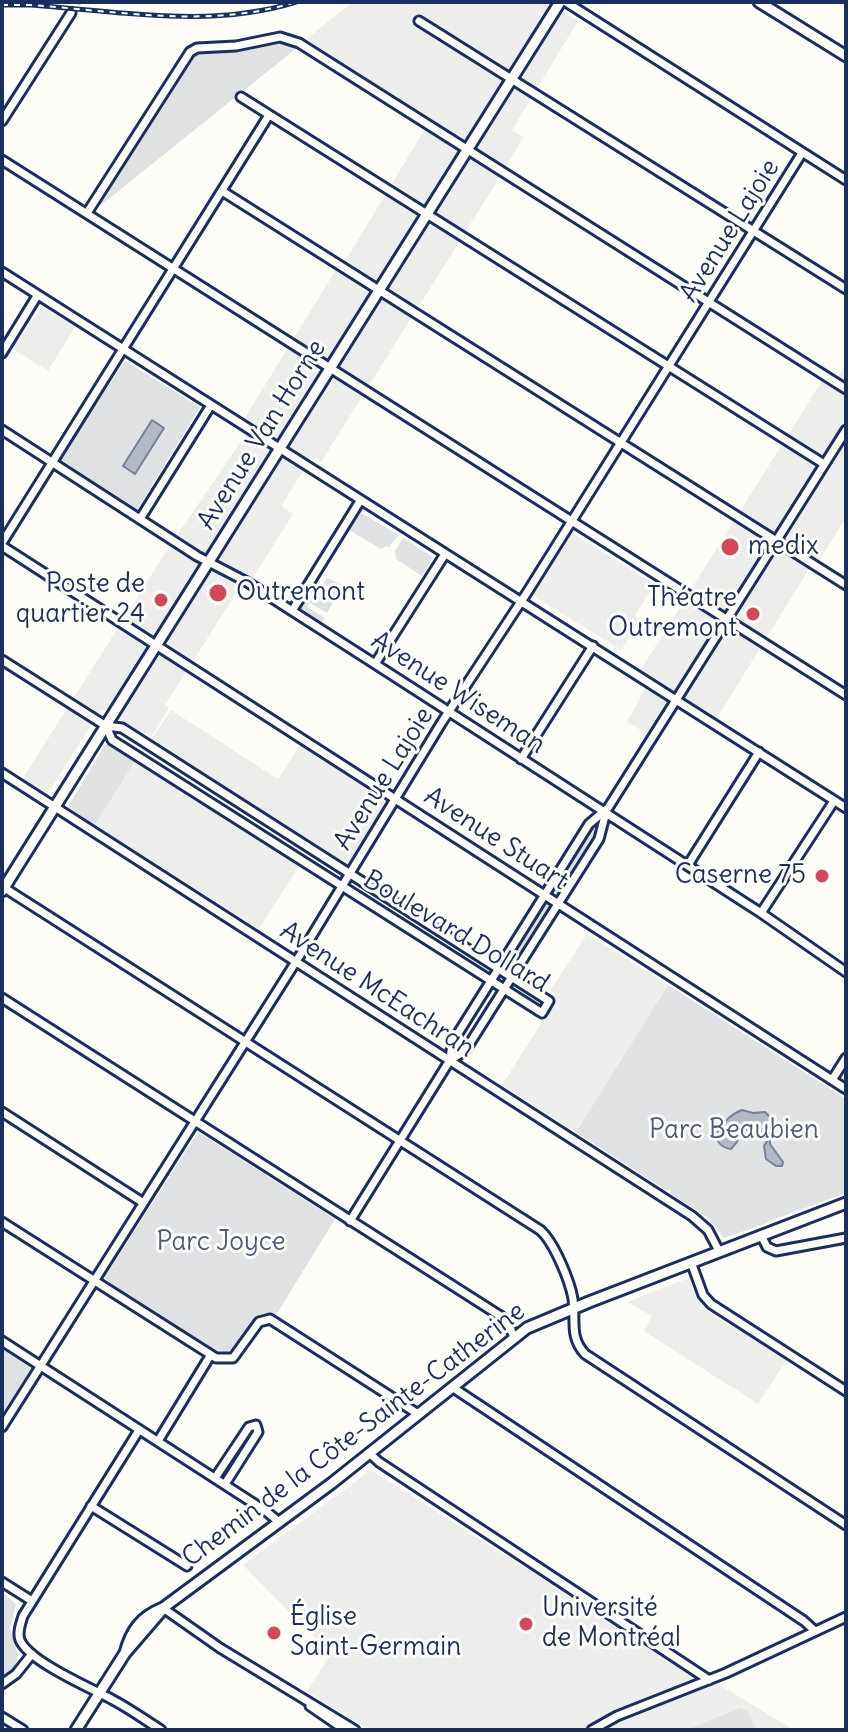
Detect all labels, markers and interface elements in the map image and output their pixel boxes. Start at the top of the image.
street label: Avenue Lajoie [674,154,786,308]
street label: Avenue Van Horne [191,334,333,536]
place label: medix [748,531,819,563]
marker: medix [719,536,741,558]
place label: Poste de quartier 24 [16,569,145,630]
place label: Outremont [236,577,365,609]
marker: Outremont [207,582,229,604]
place label: Théatre Outremont [608,583,737,644]
marker: Poste de quartier 24 [152,591,170,609]
marker: Théatre Outremont [744,605,762,623]
street label: Avenue Wiseman [365,625,551,761]
street label: Avenue Lajoie [328,702,440,856]
street label: Avenue Stuart [418,781,574,897]
place label: Caserne 75 [675,860,806,892]
street label: Boulevard Dollard [358,864,554,1000]
marker: Caserne 75 [813,867,831,885]
street label: Avenue McEachran [274,916,480,1064]
park label: Parc Beaubien [649,1115,819,1147]
park label: Parc Joyce [157,1227,285,1259]
street label: Chemin de la Côte-Sainte-Catherine [177,1296,531,1574]
place label: Université de Montréal [542,1593,681,1654]
place label: Église Saint-Germain [290,1602,461,1664]
marker: Université de Montréal [517,1615,535,1633]
marker: Église Saint-Germain [265,1624,283,1642]

